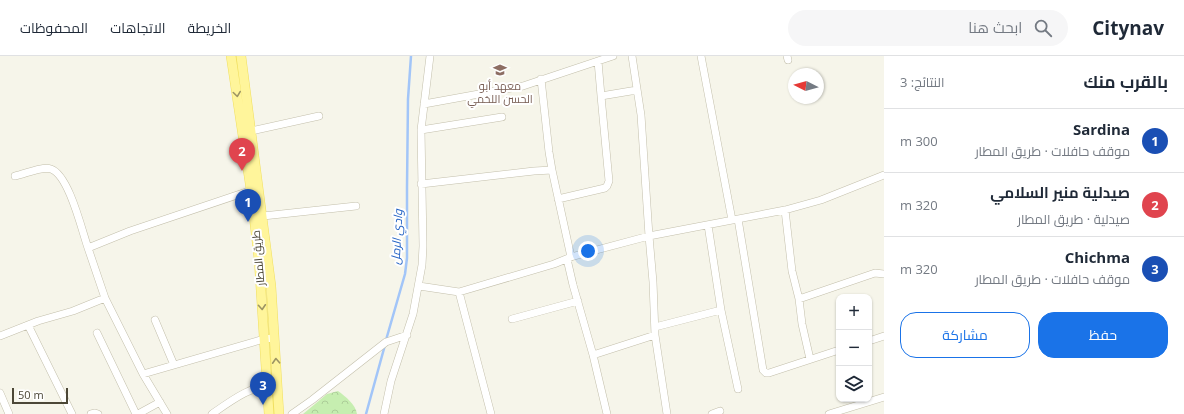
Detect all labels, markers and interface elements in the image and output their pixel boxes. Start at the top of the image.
search box [788,10,1068,46]
text: Citynav [1092,15,1164,41]
text: ابحث هنا [968,17,1022,37]
icon: search [1032,17,1054,39]
text: المحفوظات [20,18,88,37]
text: الاتجاهات [110,18,166,37]
text: الخريطة [188,18,231,37]
school or university icon: معهد أبو الحسن اللخمي [492,62,508,78]
north arrow [788,68,824,104]
text: بالقرب منك [1083,70,1168,93]
text: النتائج: 3 [900,73,944,91]
place label: معهد أبو الحسن اللخمي [467,78,533,108]
one-way arrow [232,91,241,98]
text: Sardina [1073,119,1130,139]
text: 300 m [900,132,938,150]
text: 1 [1151,132,1159,150]
pin: 2 [229,138,255,171]
text: موقف حافلات · طريق المطار [975,142,1130,160]
text: صيدلية منير السلامي [990,182,1130,202]
pin: 1 [235,189,261,222]
text: 320 m [900,196,938,214]
text: 2 [1151,196,1159,214]
water label: وادي الرمل [387,207,409,265]
text: صيدلية · طريق المطار [1018,210,1130,228]
street label: طريق المطار [248,230,267,287]
your location [578,241,598,261]
text: Chichma [1065,247,1130,267]
text: 320 m [900,260,938,278]
text: 3 [1151,260,1159,278]
text: موقف حافلات · طريق المطار [975,270,1130,288]
map controls [836,294,872,402]
button: + [836,294,872,330]
one-way arrow [258,304,267,310]
button: مشاركة [900,312,1030,358]
button: حفظ [1038,312,1168,358]
button: − [836,330,872,366]
one-way arrow [271,358,280,364]
button: layers [836,366,872,402]
pin: 3 [250,372,276,405]
scale bar [12,386,68,405]
text: 50 m [18,387,44,402]

